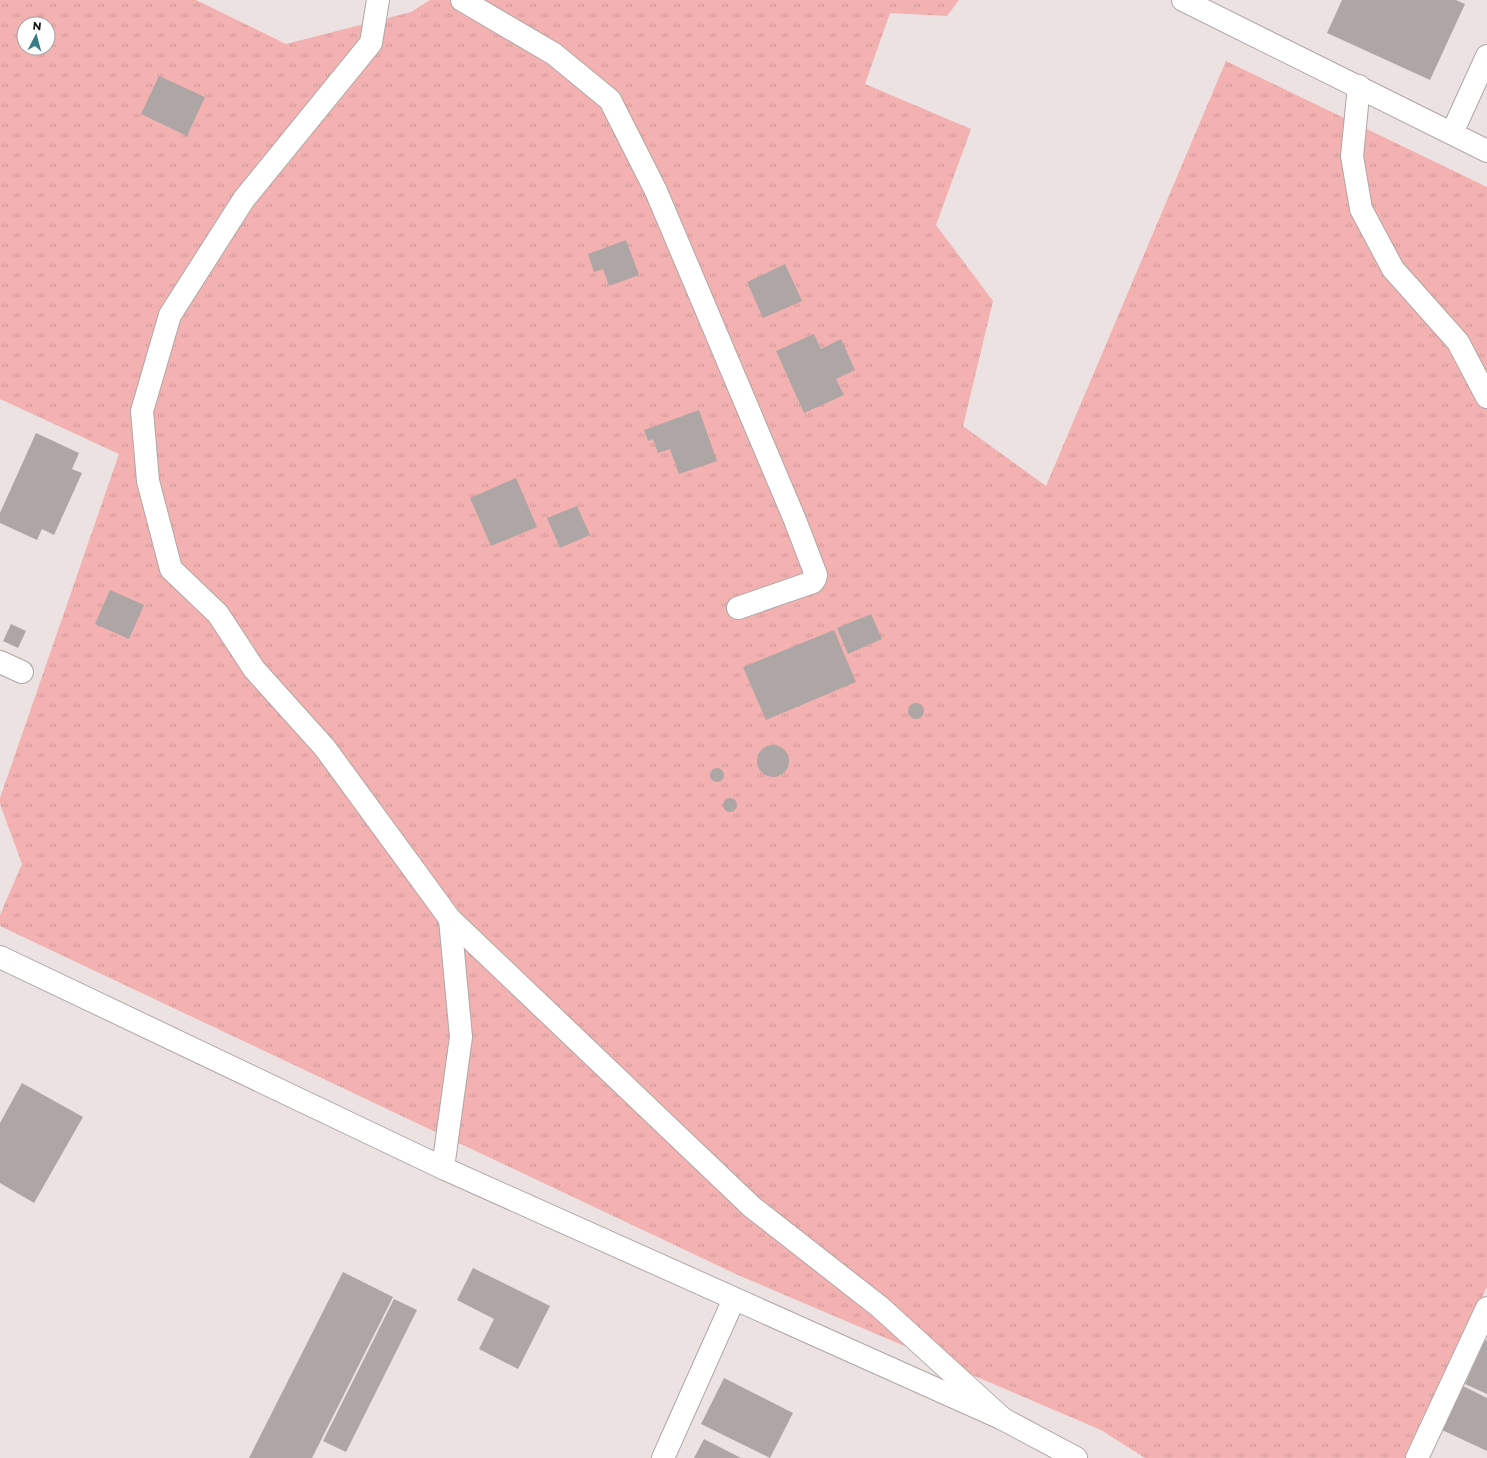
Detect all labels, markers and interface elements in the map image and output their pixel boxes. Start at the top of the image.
north arrow [16,16,56,56]
text: N [32,19,42,33]

